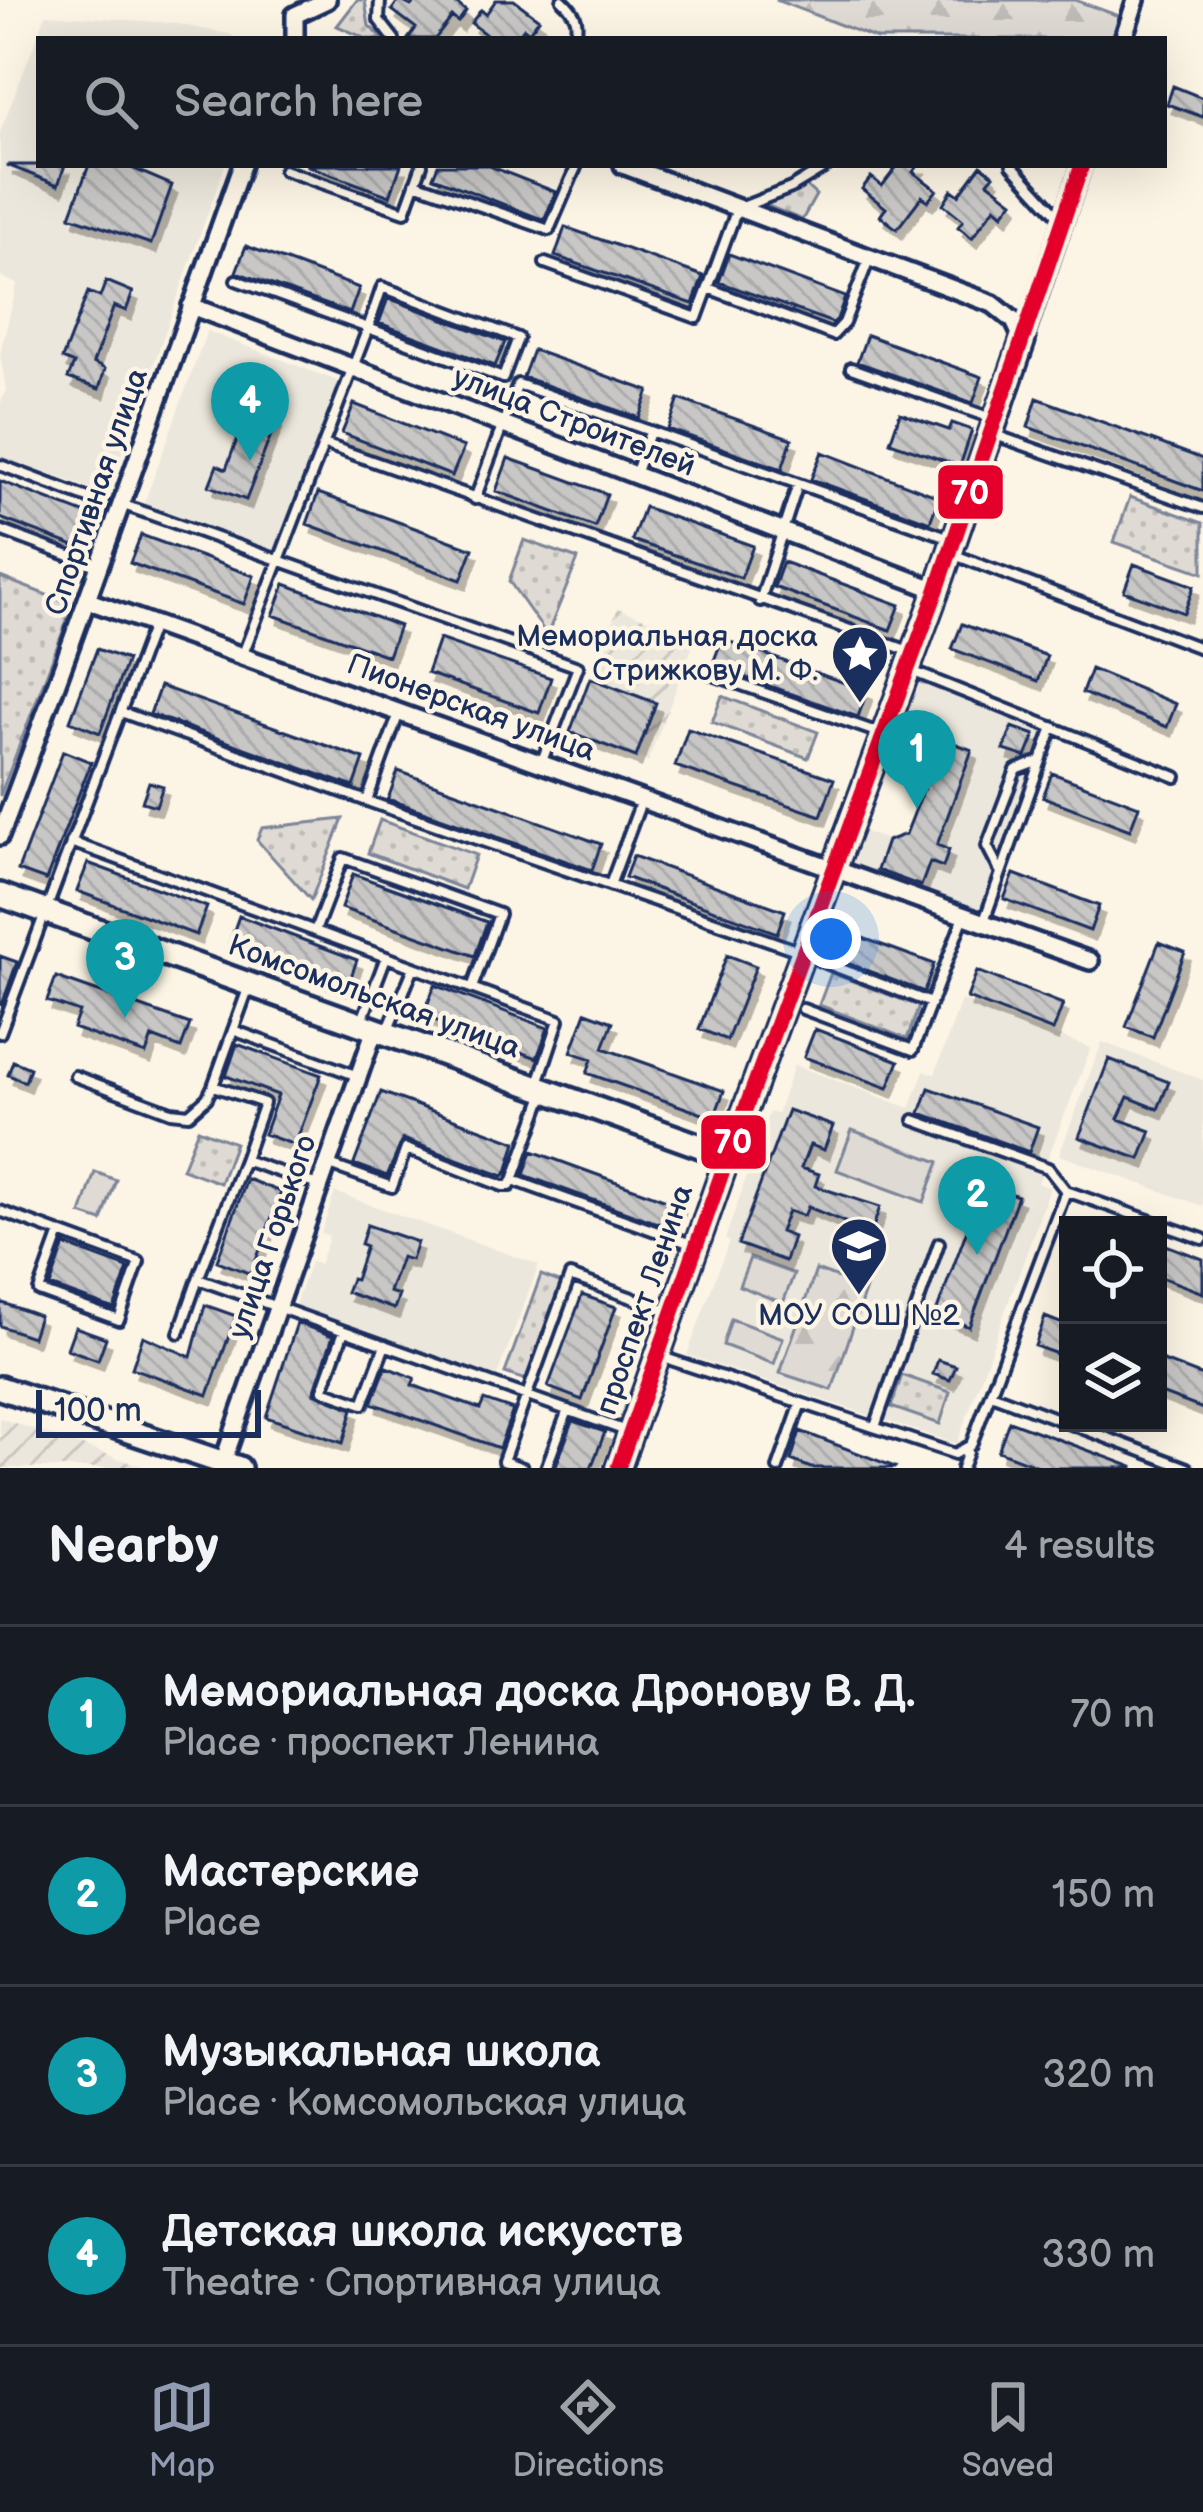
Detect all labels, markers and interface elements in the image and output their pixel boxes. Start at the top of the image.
search box [36,36,1167,168]
icon: search [78,69,144,135]
text: Search here [174,75,423,130]
street label: улица Строителей [448,359,700,485]
pin: 4 [211,362,289,461]
street label: Спортивная улица [38,364,156,620]
line badge: 70 [936,463,1005,521]
text: 70 [951,474,989,514]
place label: Мемориальная доска Стрижкову М. Ф. [516,619,818,689]
place icon: Мемориальная доска Стрижкову М. Ф. [829,623,891,705]
street label: Пионерская улица [342,646,600,770]
pin: 1 [878,710,956,809]
your location [801,909,861,969]
pin: 3 [86,919,164,1018]
street label: Комсомольская улица [223,927,525,1067]
line badge: 70 [699,1113,768,1171]
text: 70 [714,1123,752,1163]
street label: улица Горького [221,1131,325,1343]
pin: 2 [938,1156,1016,1255]
street label: проспект Ленина [589,1180,701,1420]
school or university icon: МОУ СОШ №2 [828,1215,890,1297]
map controls [1059,1216,1167,1432]
button: locate [1059,1216,1167,1324]
place label: МОУ СОШ №2 [758,1298,960,1334]
button: layers [1059,1324,1167,1432]
scale bar [36,1384,261,1437]
text: 100 m [54,1391,142,1431]
text: Nearby [48,1516,219,1577]
text: 4 results [1004,1523,1155,1570]
text: Мемориальная доска Дронову В. Д. [162,1665,916,1720]
text: 1 [79,1692,95,1739]
text: 70 m [1070,1692,1155,1739]
text: Place · проспект Ленина [162,1720,600,1767]
text: Мастерские [162,1845,419,1900]
text: 2 [75,1872,99,1919]
text: 150 m [1052,1872,1155,1919]
text: Place [162,1900,261,1947]
text: Музыкальная школа [162,2025,600,2080]
text: 3 [76,2052,98,2099]
text: 320 m [1042,2052,1155,2099]
text: Place · Комсомольская улица [162,2080,687,2127]
text: Детская школа искусств [162,2205,683,2260]
text: 4 [76,2232,98,2279]
text: 330 m [1041,2232,1155,2279]
text: Theatre · Спортивная улица [162,2260,661,2307]
tab: Map [149,2374,215,2486]
tab: Directions [512,2374,664,2486]
tab: Saved [962,2374,1054,2486]

